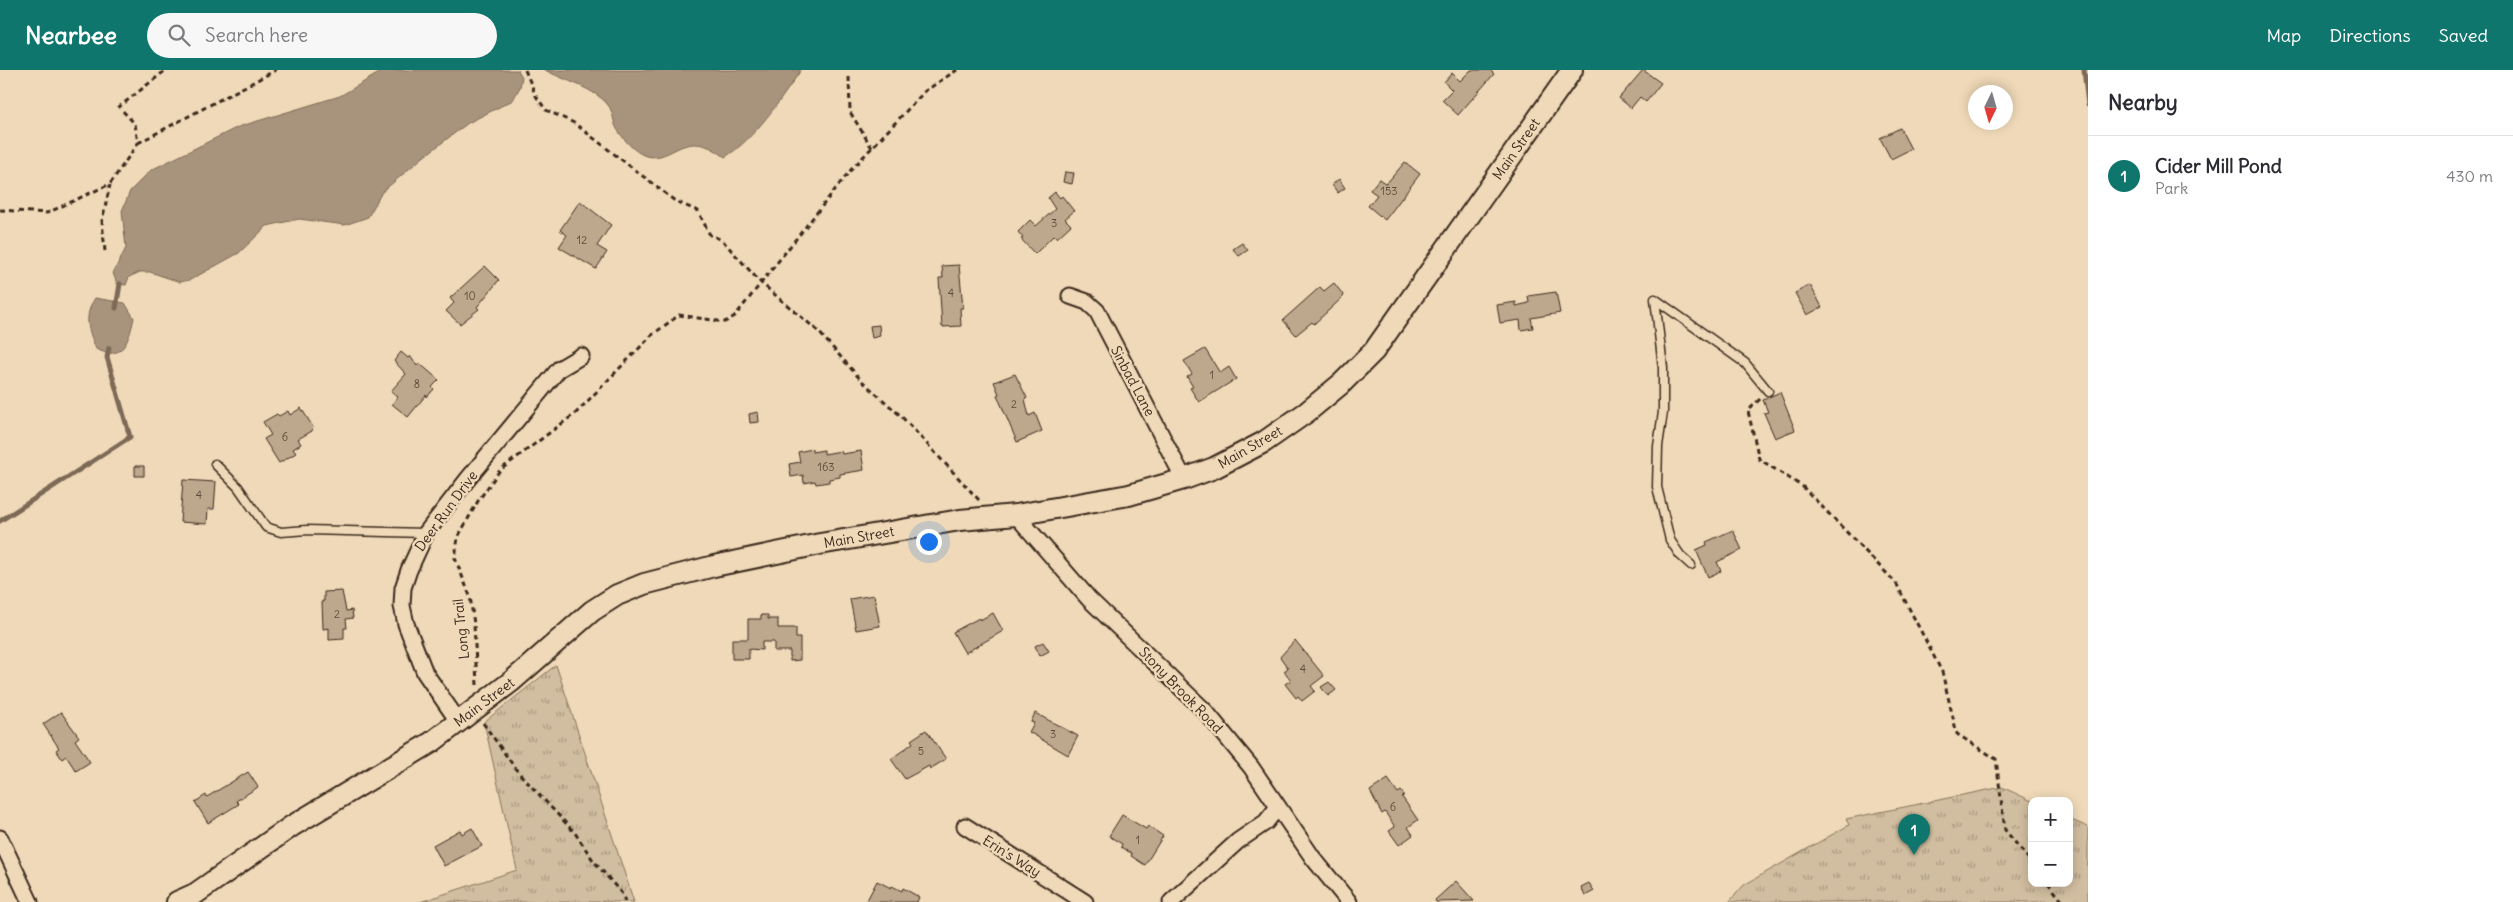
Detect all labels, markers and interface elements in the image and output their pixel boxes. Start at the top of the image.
search box [147,13,497,58]
text: Nearbee [25,20,117,50]
icon: search [165,21,193,49]
text: Search here [205,23,308,47]
text: Map [2266,24,2301,47]
text: Directions [2329,24,2411,47]
text: Saved [2439,24,2488,47]
north arrow [1968,85,2013,130]
text: Nearby [2108,89,2178,116]
street label: Main Street [1488,114,1544,183]
text: Cider Mill Pond [2155,154,2282,178]
text: 1 [2121,166,2127,186]
text: 430 m [2446,166,2493,186]
text: Park [2155,178,2188,198]
house number: 153 [1381,184,1397,198]
house number: 3 [1051,216,1057,230]
house number: 12 [577,233,587,247]
house number: 4 [948,286,954,300]
house number: 10 [464,289,476,303]
street label: Sinbad Lane [1107,343,1159,419]
house number: 1 [1210,368,1214,382]
house number: 8 [414,377,420,391]
house number: 2 [1011,397,1017,411]
street label: Main Street [1215,421,1286,473]
house number: 6 [282,430,288,444]
house number: 163 [818,460,834,474]
street label: Deer Run Drive [411,467,481,555]
house number: 4 [196,488,202,502]
street label: Main Street [822,522,896,552]
your location [916,529,942,555]
street label: Long Trail [449,598,473,660]
house number: 2 [334,607,340,621]
street label: Stony Brook Road [1135,643,1227,737]
house number: 4 [1300,662,1306,676]
street label: Main Street [450,673,518,731]
house number: 3 [1050,727,1056,741]
house number: 5 [918,744,924,758]
map controls [2028,797,2073,887]
button: + [2028,797,2073,842]
house number: 6 [1390,800,1396,814]
pin: 1 [1898,814,1930,855]
street label: Erin's Way [979,831,1045,881]
house number: 1 [1136,833,1140,847]
button: − [2028,842,2073,887]

